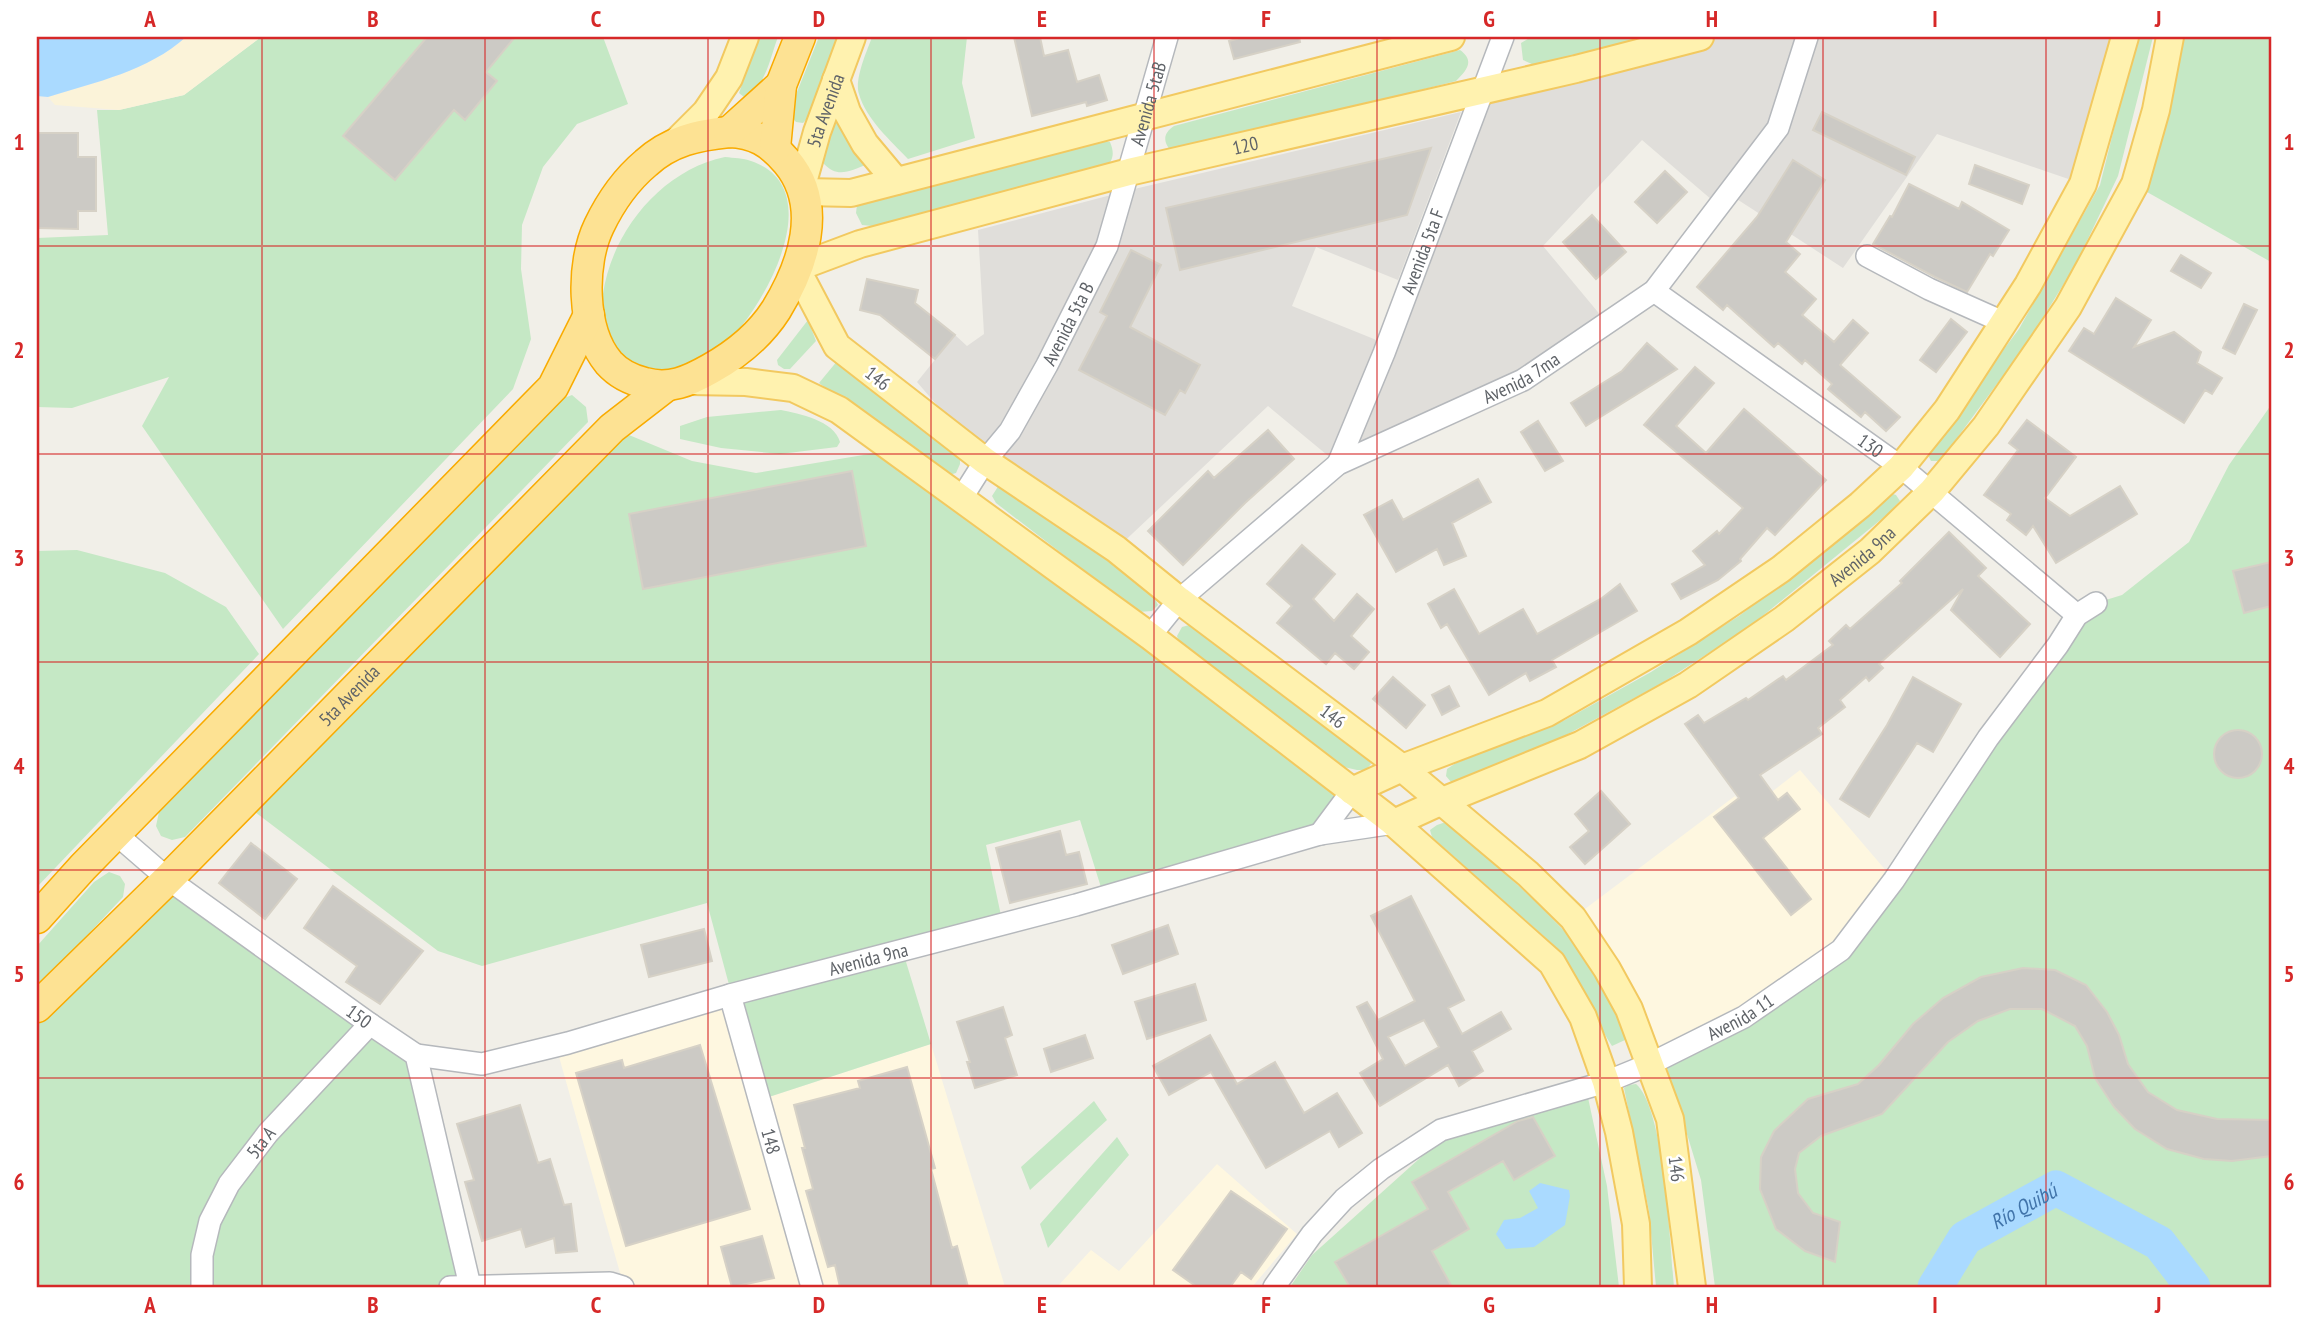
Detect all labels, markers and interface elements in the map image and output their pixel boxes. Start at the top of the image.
text: A [143,4,156,33]
text: B [367,4,379,33]
text: C [591,4,602,33]
text: D [813,4,825,33]
text: E [1037,4,1047,33]
text: F [1261,4,1271,33]
text: G [1483,4,1495,33]
text: H [1706,4,1718,33]
text: I [1932,4,1938,33]
text: J [2154,4,2161,33]
street label: Avenida 5taB [1124,59,1171,148]
street label: 5ta Avenida [801,70,849,150]
text: 1 [14,127,25,156]
text: 1 [2284,127,2295,156]
street label: 120 [1230,131,1260,160]
street label: Avenida 5ta F [1395,205,1449,297]
street label: Avenida 5ta B [1037,278,1099,369]
text: 2 [14,335,25,364]
text: 2 [2284,335,2295,364]
street label: Avenida 7ma [1479,347,1564,409]
street label: 146 [861,361,895,395]
street label: 130 [1853,428,1888,463]
street label: Avenida 9na [1824,521,1901,591]
text: 3 [14,543,25,572]
text: 3 [2284,543,2295,572]
street label: 5ta Avenida [313,659,384,731]
street label: 146 [1316,699,1350,733]
text: 4 [14,751,25,780]
text: 4 [2284,751,2295,780]
street label: Avenida 9na [826,937,910,981]
text: 5 [14,959,25,988]
text: 5 [2284,959,2295,988]
street label: Avenida 11 [1703,988,1778,1046]
street label: 150 [342,999,377,1033]
street label: 5ta A [241,1121,280,1163]
street label: 148 [756,1126,786,1157]
street label: 146 [1664,1155,1690,1183]
text: 6 [14,1167,25,1196]
text: 6 [2284,1167,2295,1196]
water label: Río Quibú [1985,1176,2063,1235]
text: A [143,1290,156,1319]
text: B [367,1290,379,1319]
text: C [591,1290,602,1319]
text: D [813,1290,825,1319]
text: E [1037,1290,1047,1319]
text: F [1261,1290,1271,1319]
text: G [1483,1290,1495,1319]
text: H [1706,1290,1718,1319]
text: I [1932,1290,1938,1319]
text: J [2154,1290,2161,1319]

